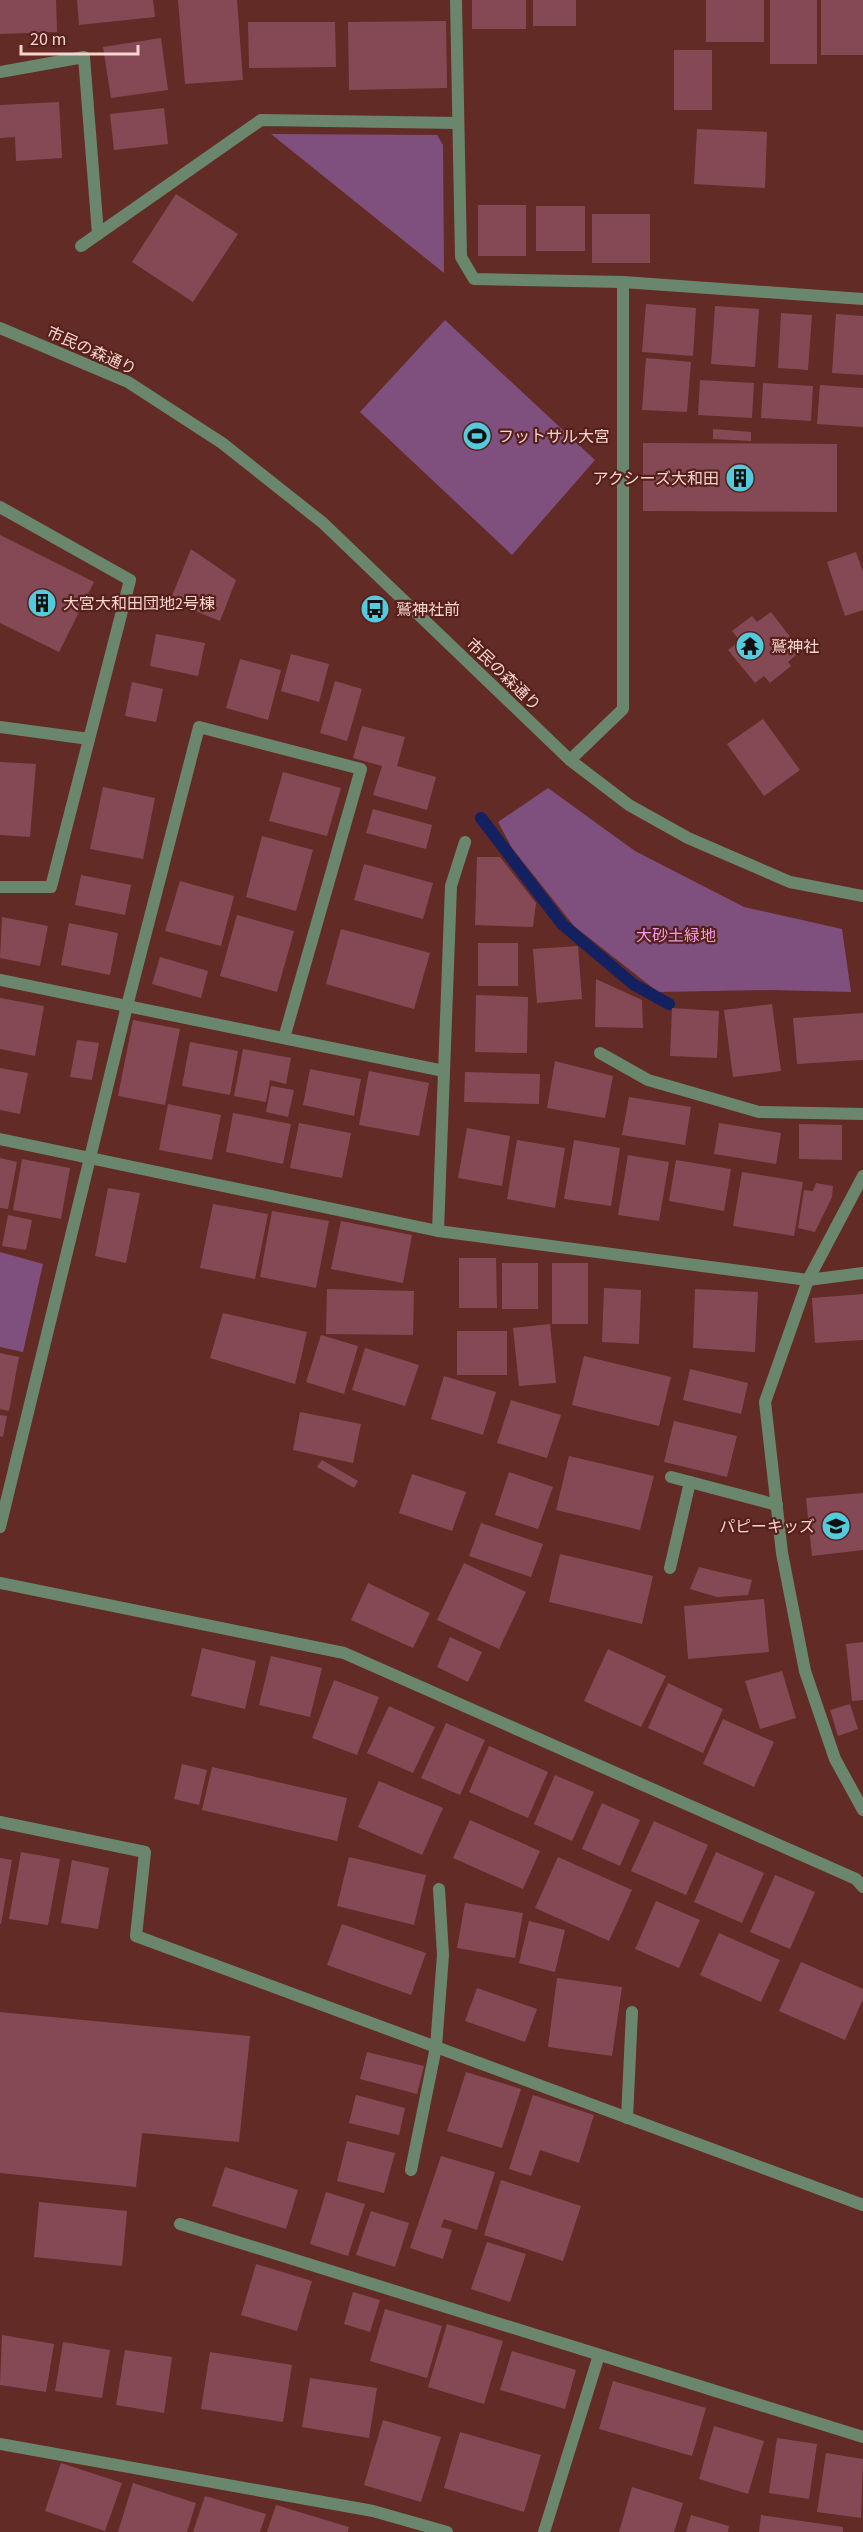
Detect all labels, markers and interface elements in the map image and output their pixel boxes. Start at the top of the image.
scale bar [21,18,138,56]
text: 20 m [30,27,66,52]
street label: 市民の森通り [43,321,140,380]
sports icon: フットサル大宮 [461,420,493,452]
place label: フットサル大宮 [498,426,610,448]
building icon: アクシーズ大和田 [724,462,756,494]
place label: アクシーズ大和田 [593,468,719,490]
building icon: 大宮大和田団地2号棟 [26,587,58,619]
place label: 大宮大和田団地2号棟 [63,593,215,615]
bus stop icon: 鷲神社前 [359,593,391,625]
place label: 鷲神社前 [396,599,460,621]
temple icon: 鷲神社 [734,630,766,662]
street label: 市民の森通り [461,633,545,716]
place label: 鷲神社 [771,636,819,658]
park label: 大砂土緑地 [636,925,716,947]
school or university icon: パピーキッズ [820,1510,852,1542]
place label: パピーキッズ [719,1516,815,1538]

